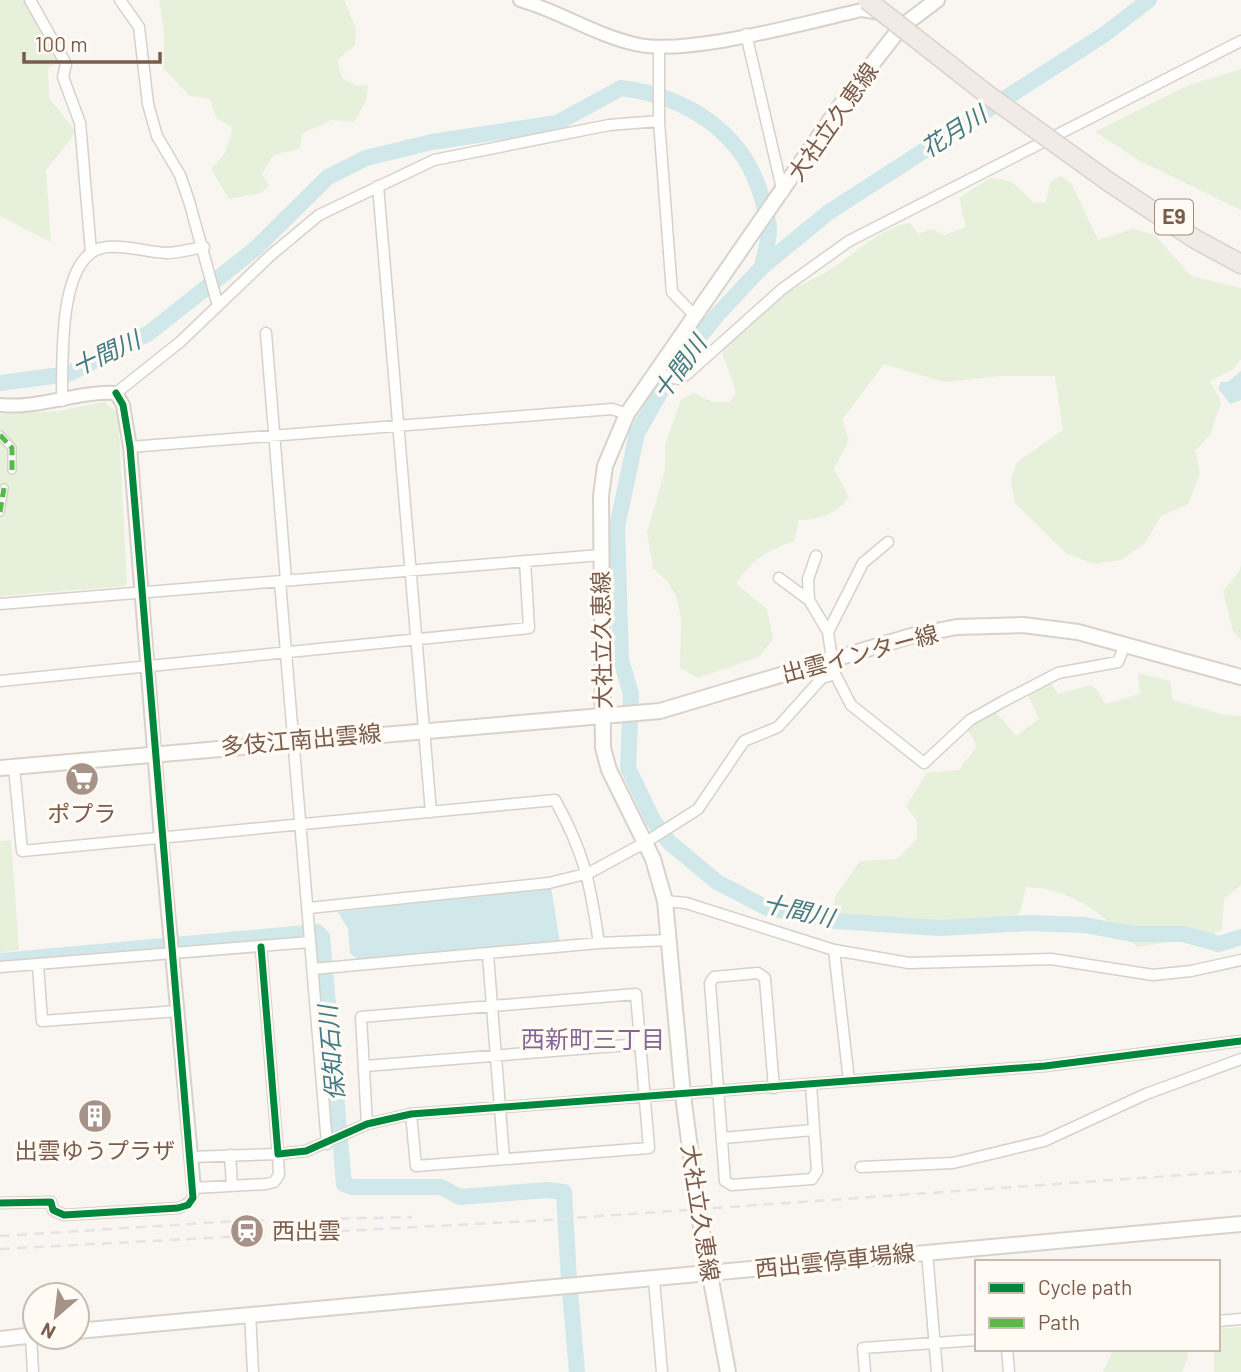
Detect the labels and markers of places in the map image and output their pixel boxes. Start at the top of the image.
supermarket icon: ポプラ [63,760,101,798]
place label: ポプラ [48,799,117,827]
building icon: 出雲ゆうプラザ [76,1097,114,1135]
place label: 出雲ゆうプラザ [15,1136,175,1164]
station icon: 西出雲 [228,1212,266,1250]
place label: 西出雲 [272,1216,341,1244]

